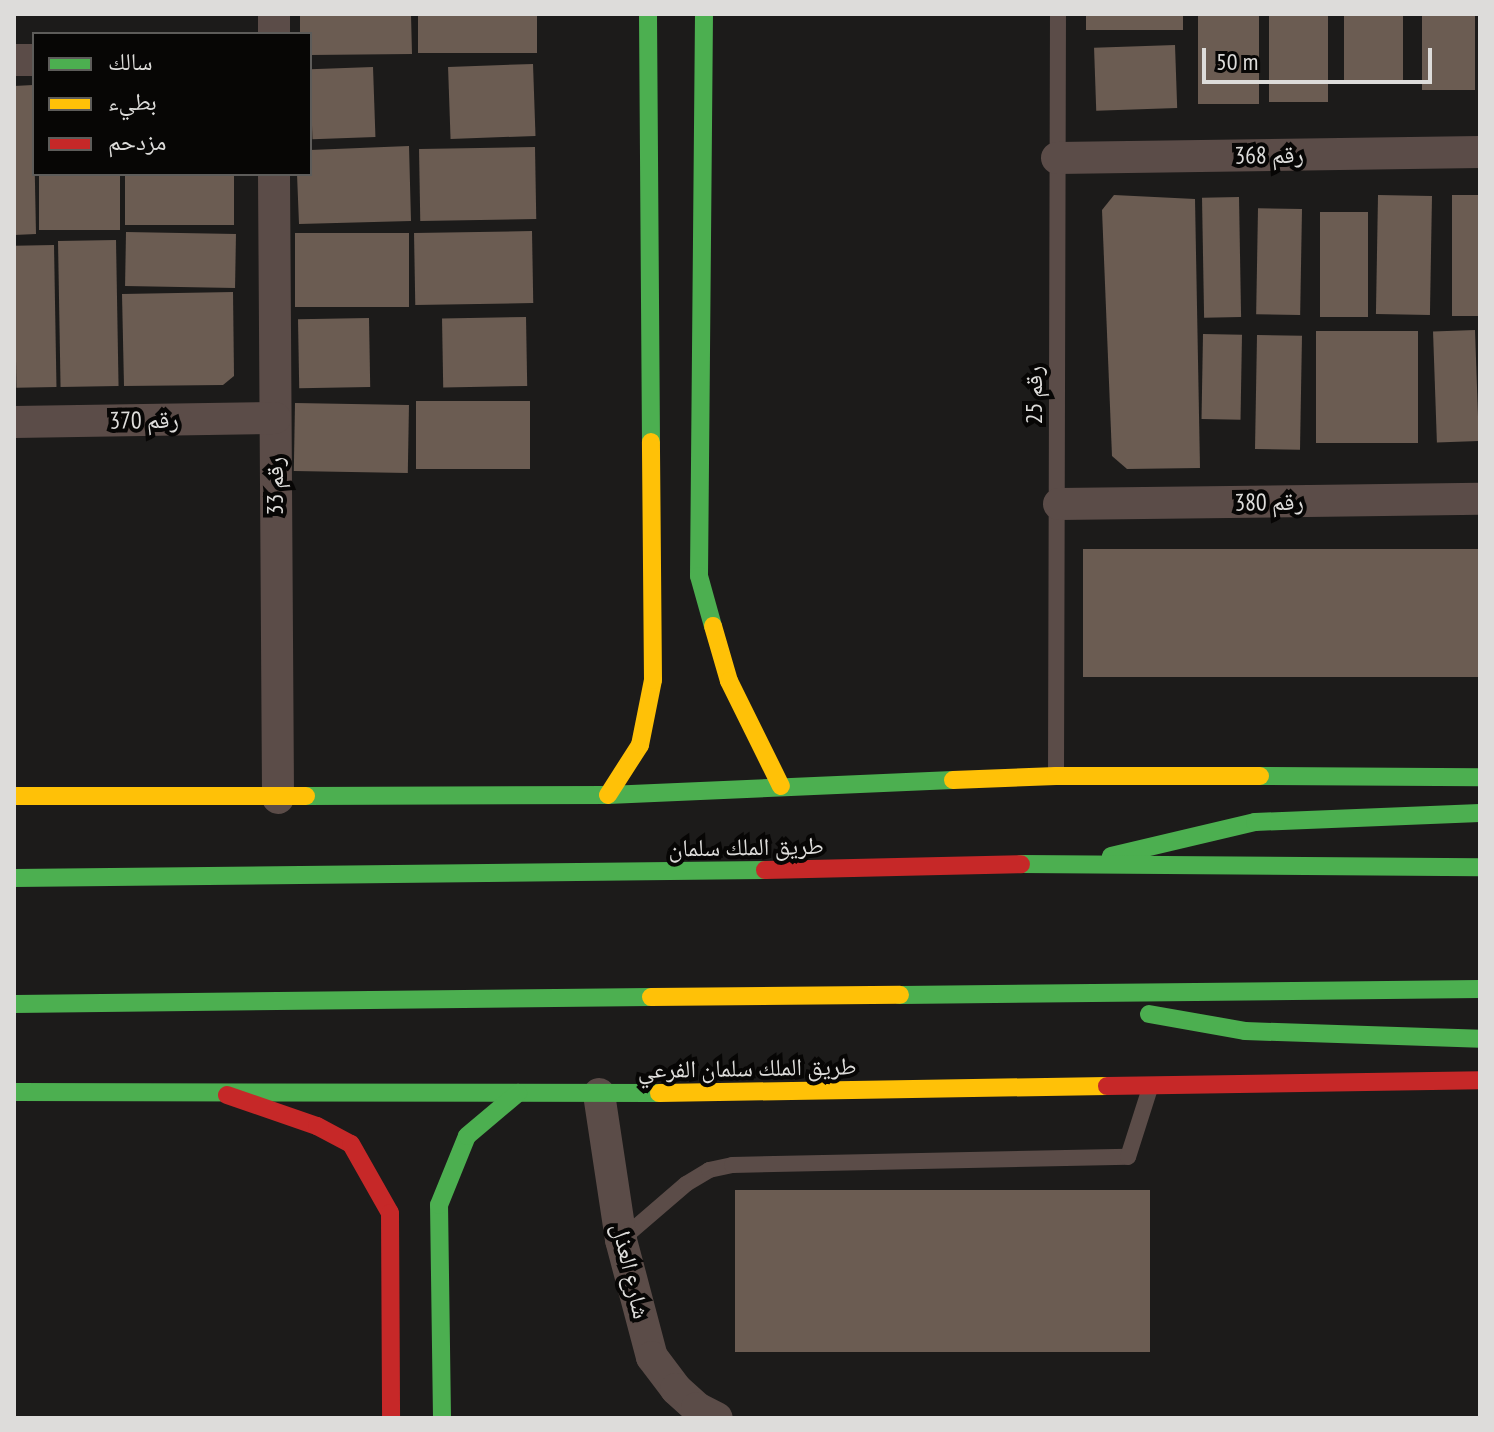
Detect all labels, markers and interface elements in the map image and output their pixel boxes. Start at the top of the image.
legend [32,32,312,176]
scale bar [1206,32,1436,82]
text: سالك [108,46,153,77]
text: 50 m [1216,46,1258,77]
text: بطيء [108,86,157,117]
text: مزدحم [108,126,167,157]
street label: رقم 368 [1234,140,1304,170]
street label: رقم 25 [1020,366,1048,424]
street label: رقم 370 [109,405,179,435]
street label: رقم 33 [261,457,289,515]
street label: رقم 380 [1234,487,1304,517]
street label: طريق الملك سلمان [668,831,824,863]
street label: طريق الملك سلمان الفرعي [637,1052,857,1084]
street label: شارع العذل [606,1220,656,1322]

